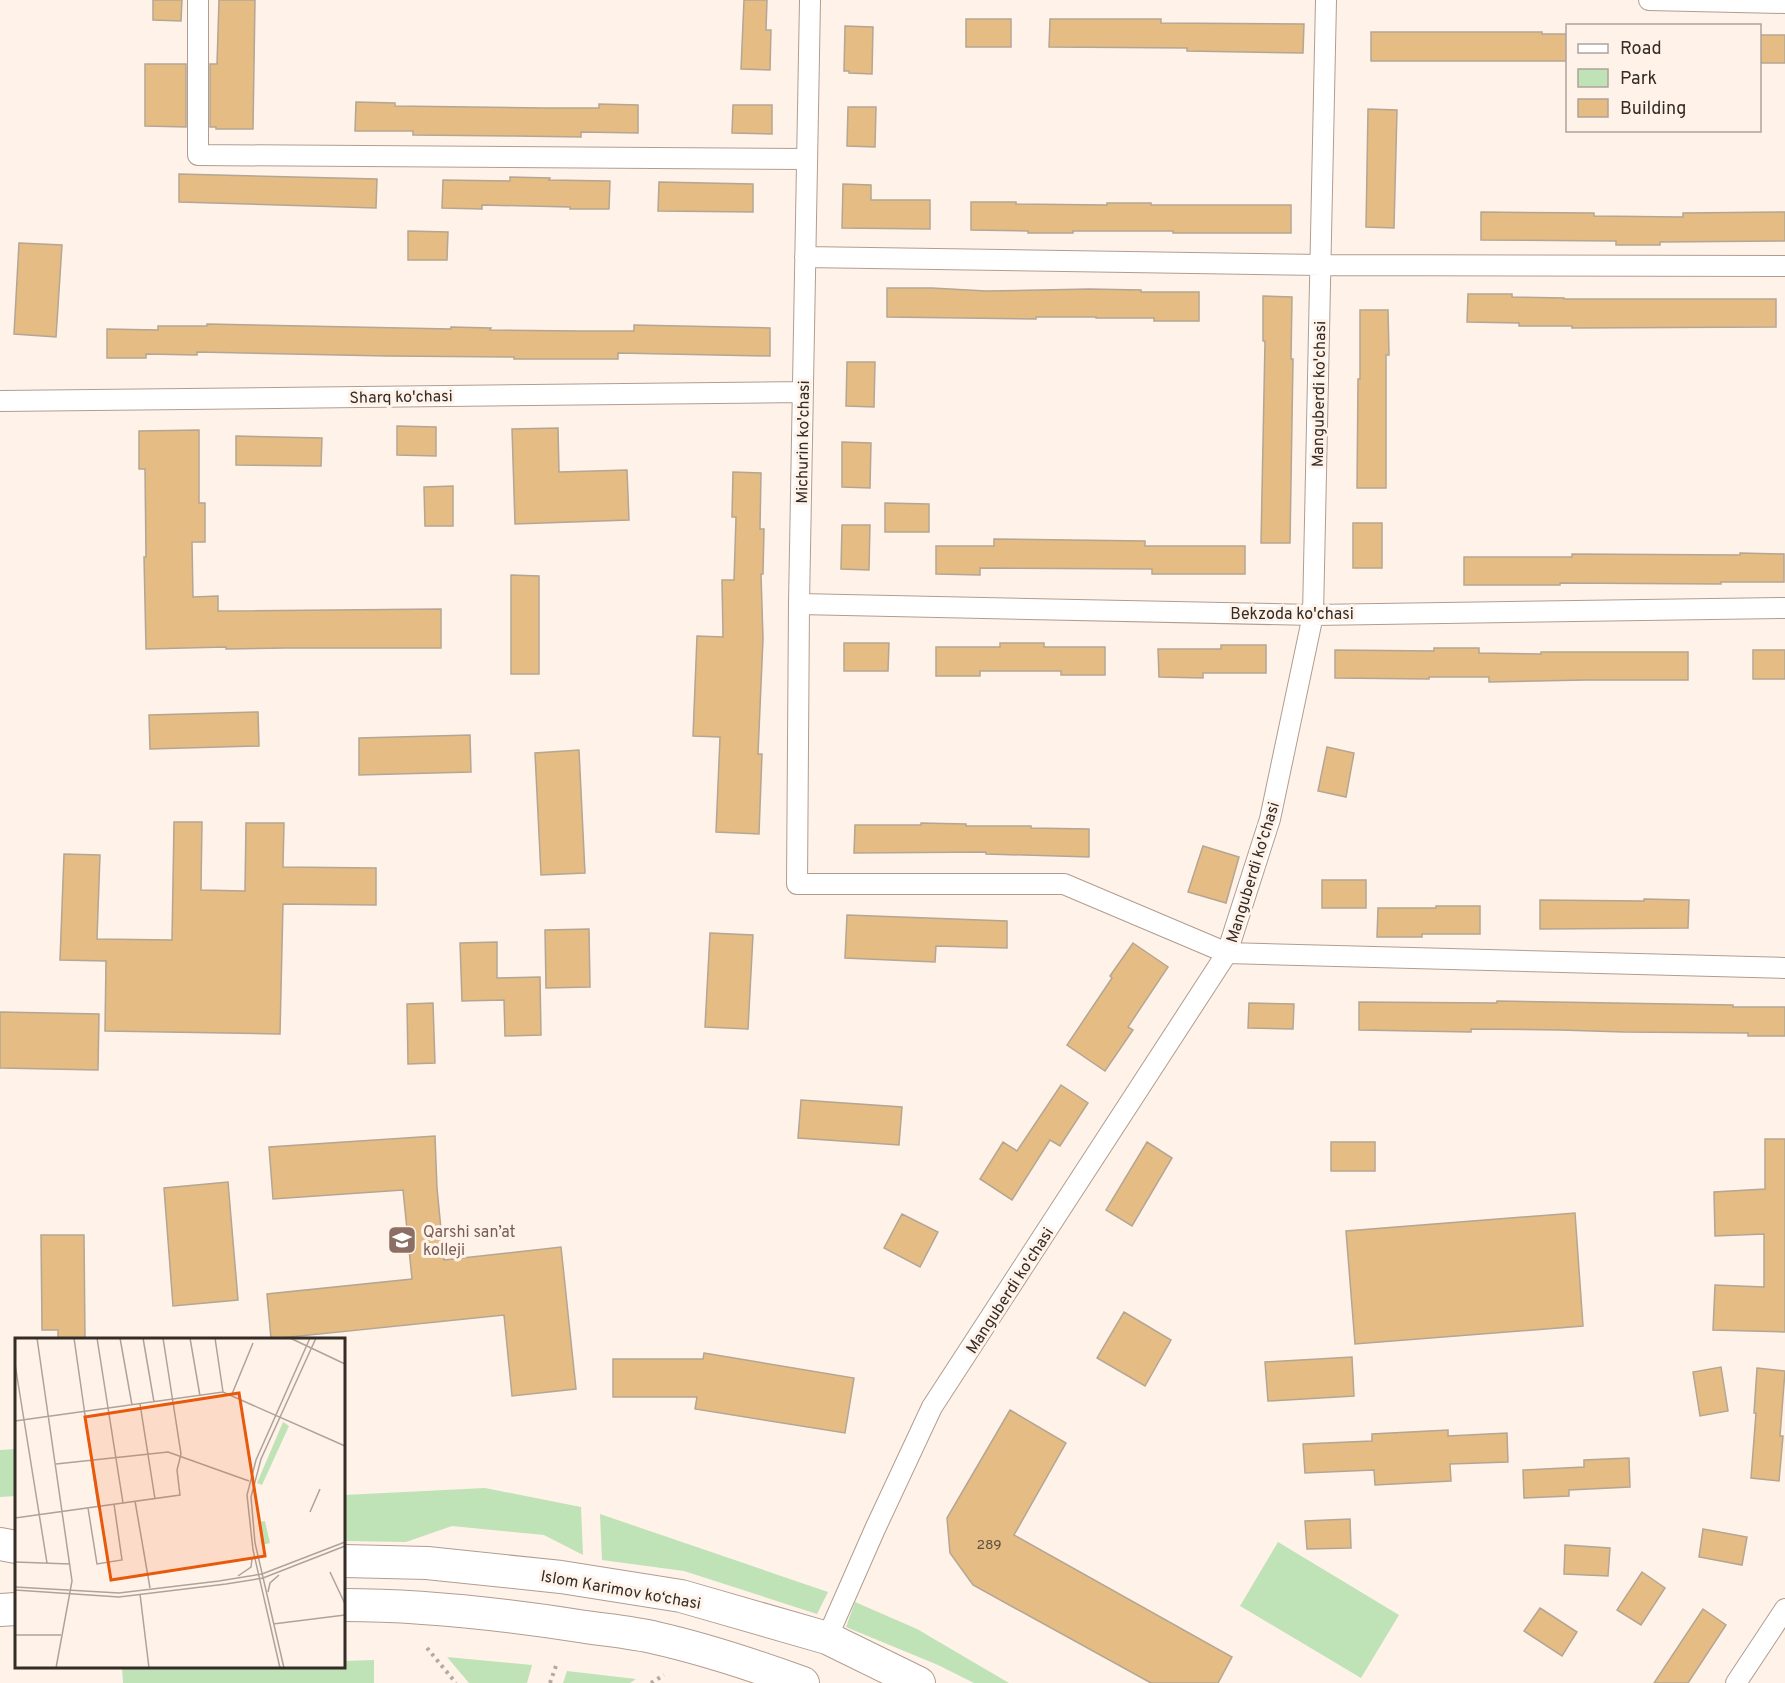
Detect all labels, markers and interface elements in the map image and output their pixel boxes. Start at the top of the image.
legend [1566,24,1761,132]
text: Road [1620,38,1662,61]
text: Park [1620,68,1657,91]
text: Building [1620,98,1686,121]
street label: Manguberdi ko'chasi [1309,321,1331,467]
street label: Michurin ko'chasi [793,380,815,504]
street label: Sharq ko'chasi [349,387,453,409]
street label: Bekzoda ko'chasi [1230,605,1354,625]
street label: Manguberdi ko'chasi [1223,800,1285,945]
place label: Qarshi san’at kolleji [423,1223,515,1261]
school or university icon: Qarshi san’at kolleji [386,1224,418,1256]
street label: Manguberdi ko'chasi [962,1224,1059,1358]
inset map [15,1338,345,1668]
house number: 289 [976,1537,1002,1554]
street label: Islom Karimov ko‘chasi [539,1567,702,1615]

